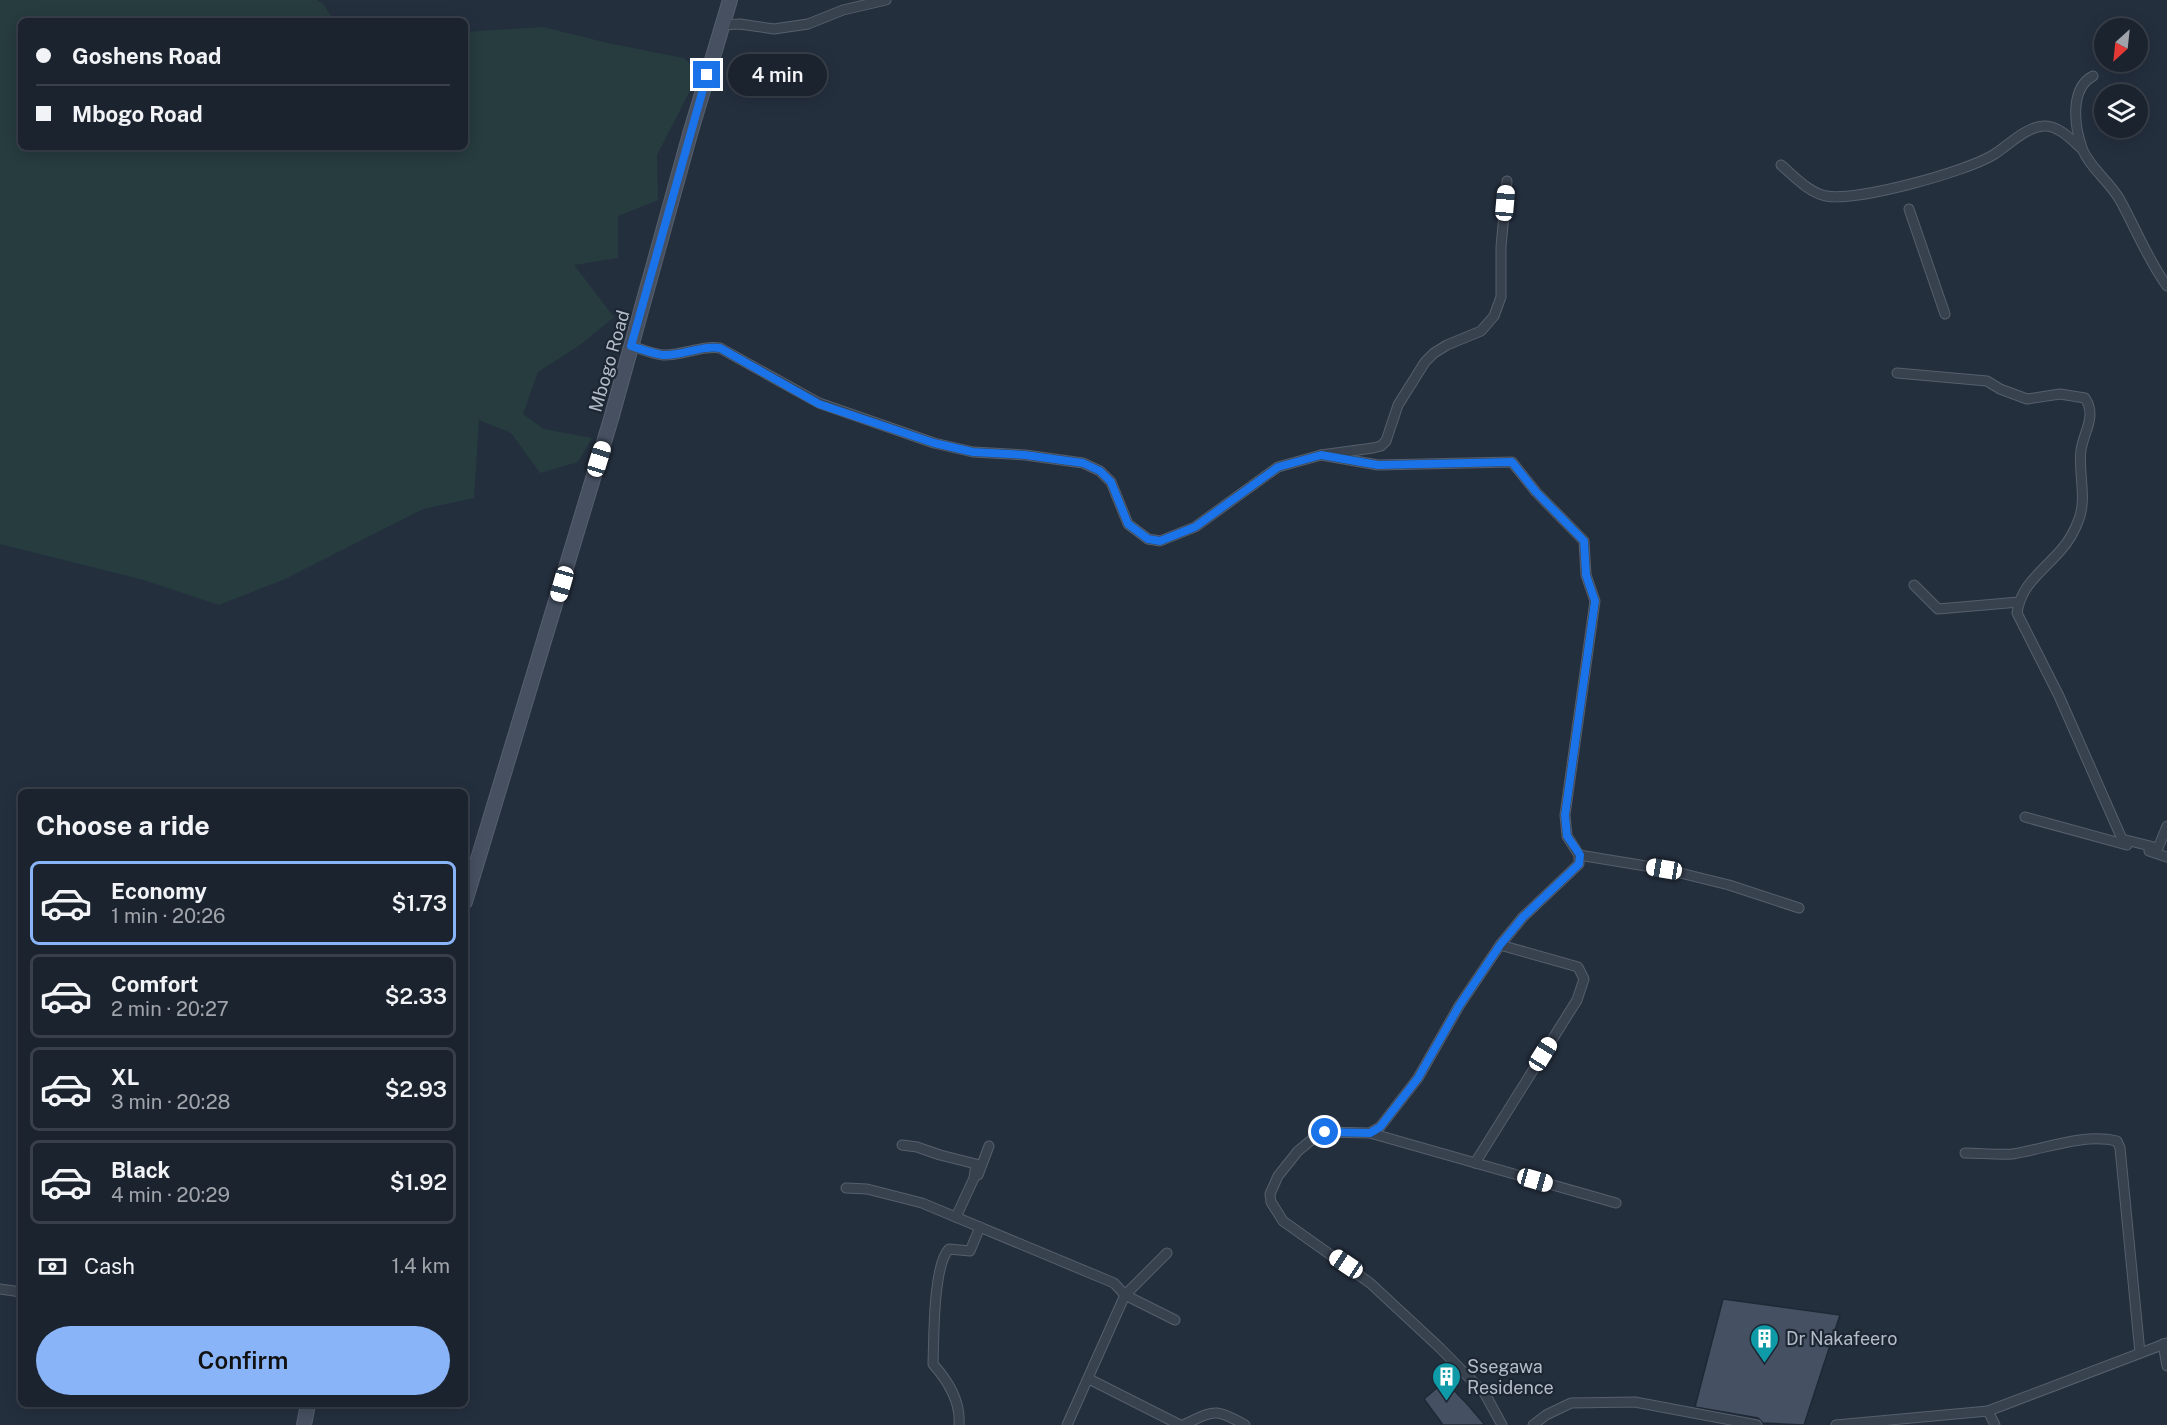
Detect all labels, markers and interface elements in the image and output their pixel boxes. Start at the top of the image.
north arrow [2094,18,2148,72]
map controls [2094,18,2148,138]
text: Goshens Road [72,43,221,69]
callout: 4 min [728,54,827,96]
route end [693,61,720,88]
text: 4 min [751,63,804,87]
button: layers [2094,84,2148,138]
text: Mbogo Road [72,101,203,127]
car [1494,184,1516,222]
street label: Mbogo Road [584,308,634,414]
car [585,439,613,479]
car [548,564,576,604]
text: Choose a ride [36,809,210,841]
car [1645,857,1683,881]
icon: car [39,876,93,930]
text: Economy [111,878,207,904]
text: $1.73 [392,890,447,916]
text: 1 min · 20:26 [111,904,226,928]
icon: car [39,969,93,1023]
text: Comfort [111,971,198,997]
text: $2.33 [385,983,447,1009]
text: 2 min · 20:27 [111,997,229,1021]
car [1526,1034,1560,1074]
icon: car [39,1062,93,1116]
text: XL [111,1064,139,1090]
text: $2.93 [385,1076,447,1102]
text: 3 min · 20:28 [111,1090,231,1114]
route start [1311,1118,1338,1145]
icon: car [39,1155,93,1209]
text: Black [111,1157,170,1183]
car [1515,1166,1555,1194]
text: $1.92 [390,1169,447,1195]
text: 4 min · 20:29 [111,1183,230,1207]
car [1326,1246,1366,1282]
icon: cash [36,1250,69,1283]
text: Cash [84,1253,135,1279]
text: 1.4 km [392,1254,450,1278]
building icon: Dr Nakafeero [1749,1322,1781,1364]
button: Confirm [36,1326,450,1395]
place label: Dr Nakafeero [1786,1328,1897,1349]
place label: Ssegawa Residence [1467,1356,1554,1398]
building icon: Ssegawa Residence [1430,1360,1462,1402]

